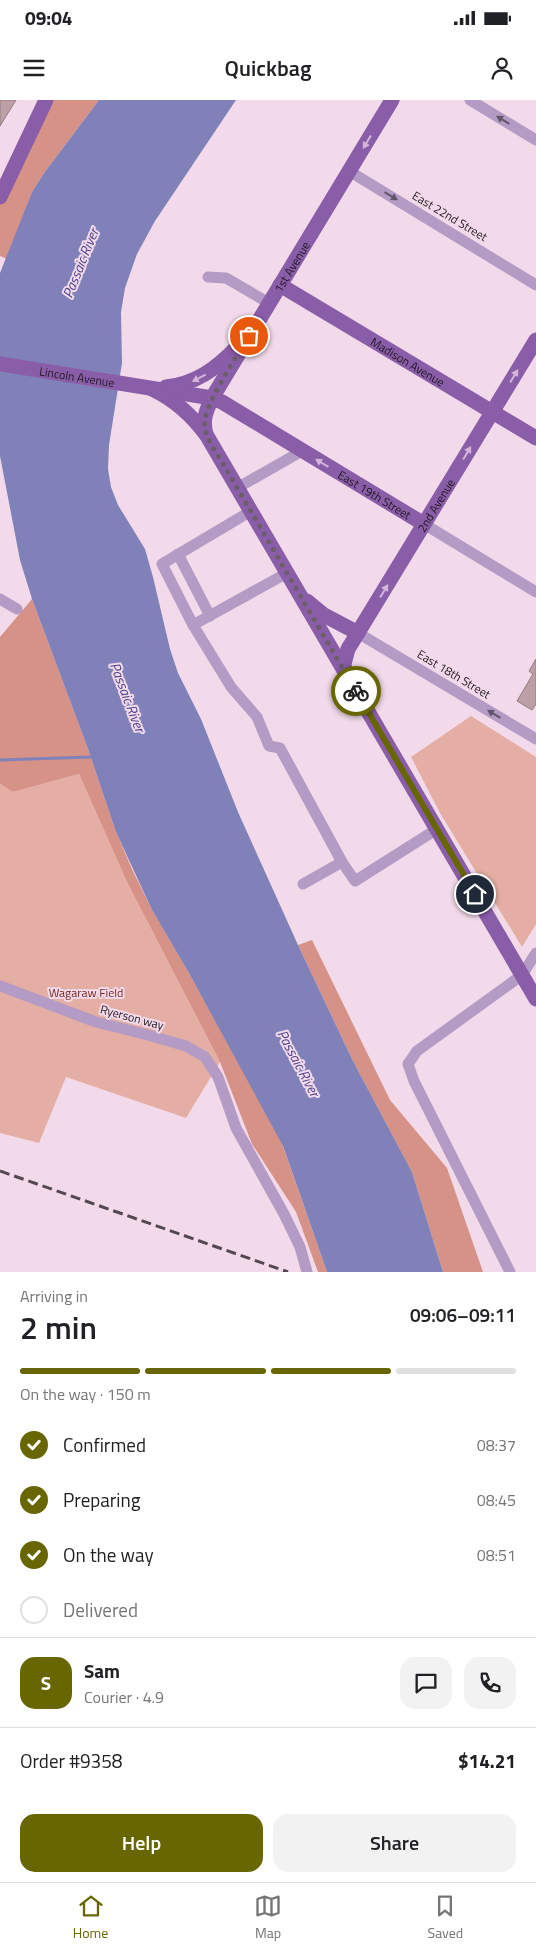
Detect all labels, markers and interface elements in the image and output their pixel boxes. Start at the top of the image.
text: 09:04 [25,3,72,32]
text: Quickbag [225,51,311,85]
icon: menu [20,54,48,82]
icon: person [488,54,516,82]
one-way arrow [496,115,509,124]
one-way arrow [362,135,371,148]
street label: East 22nd Street [409,186,492,246]
one-way arrow [384,192,397,201]
water label: Passaic River [57,224,104,301]
street label: 1st Avenue [269,237,314,296]
pin [228,315,270,357]
icon: bag [235,322,263,350]
street label: Madison Avenue [367,332,449,391]
street label: Lincoln Avenue [38,361,116,392]
one-way arrow [510,369,519,382]
one-way arrow [192,374,206,382]
one-way arrow [463,446,472,459]
one-way arrow [316,459,329,468]
street label: East 19th Street [334,465,416,524]
street label: 2nd Avenue [412,475,459,536]
one-way arrow [379,584,388,597]
street label: East 18th Street [414,645,495,704]
water label: Passaic River [105,659,151,736]
courier [331,666,381,716]
icon: bike [342,677,370,705]
one-way arrow [488,710,501,719]
pin [454,873,496,915]
icon: home [461,880,489,908]
park label: Wagaraw Field [49,983,123,1002]
street label: Ryerson way [98,999,166,1035]
water label: Passaic River [273,1026,326,1102]
text: Arriving in [20,1284,88,1308]
text: 09:06–09:11 [410,1300,516,1329]
text: 2 min [20,1303,97,1351]
text: On the way · 150 m [20,1382,151,1406]
text: Confirmed [63,1430,146,1459]
icon: check [20,1431,48,1459]
text: 08:37 [477,1433,516,1457]
text: Preparing [63,1485,140,1514]
icon: check [20,1486,48,1514]
text: 08:45 [477,1488,516,1512]
text: On the way [63,1540,154,1569]
icon: check [20,1541,48,1569]
text: 08:51 [477,1543,516,1567]
text: Delivered [63,1595,138,1624]
text: Sam [84,1656,120,1685]
button: chat [400,1657,452,1709]
button: phone [464,1657,516,1709]
text: S [41,1668,51,1697]
text: Courier · 4.9 [84,1685,164,1709]
text: Order #9358 [20,1746,122,1775]
text: $14.21 [458,1746,516,1775]
button: Help [20,1814,263,1872]
button: Share [273,1814,516,1872]
tab: Home [73,1892,108,1943]
tab: Map [254,1892,282,1943]
tab: Saved [428,1892,463,1943]

